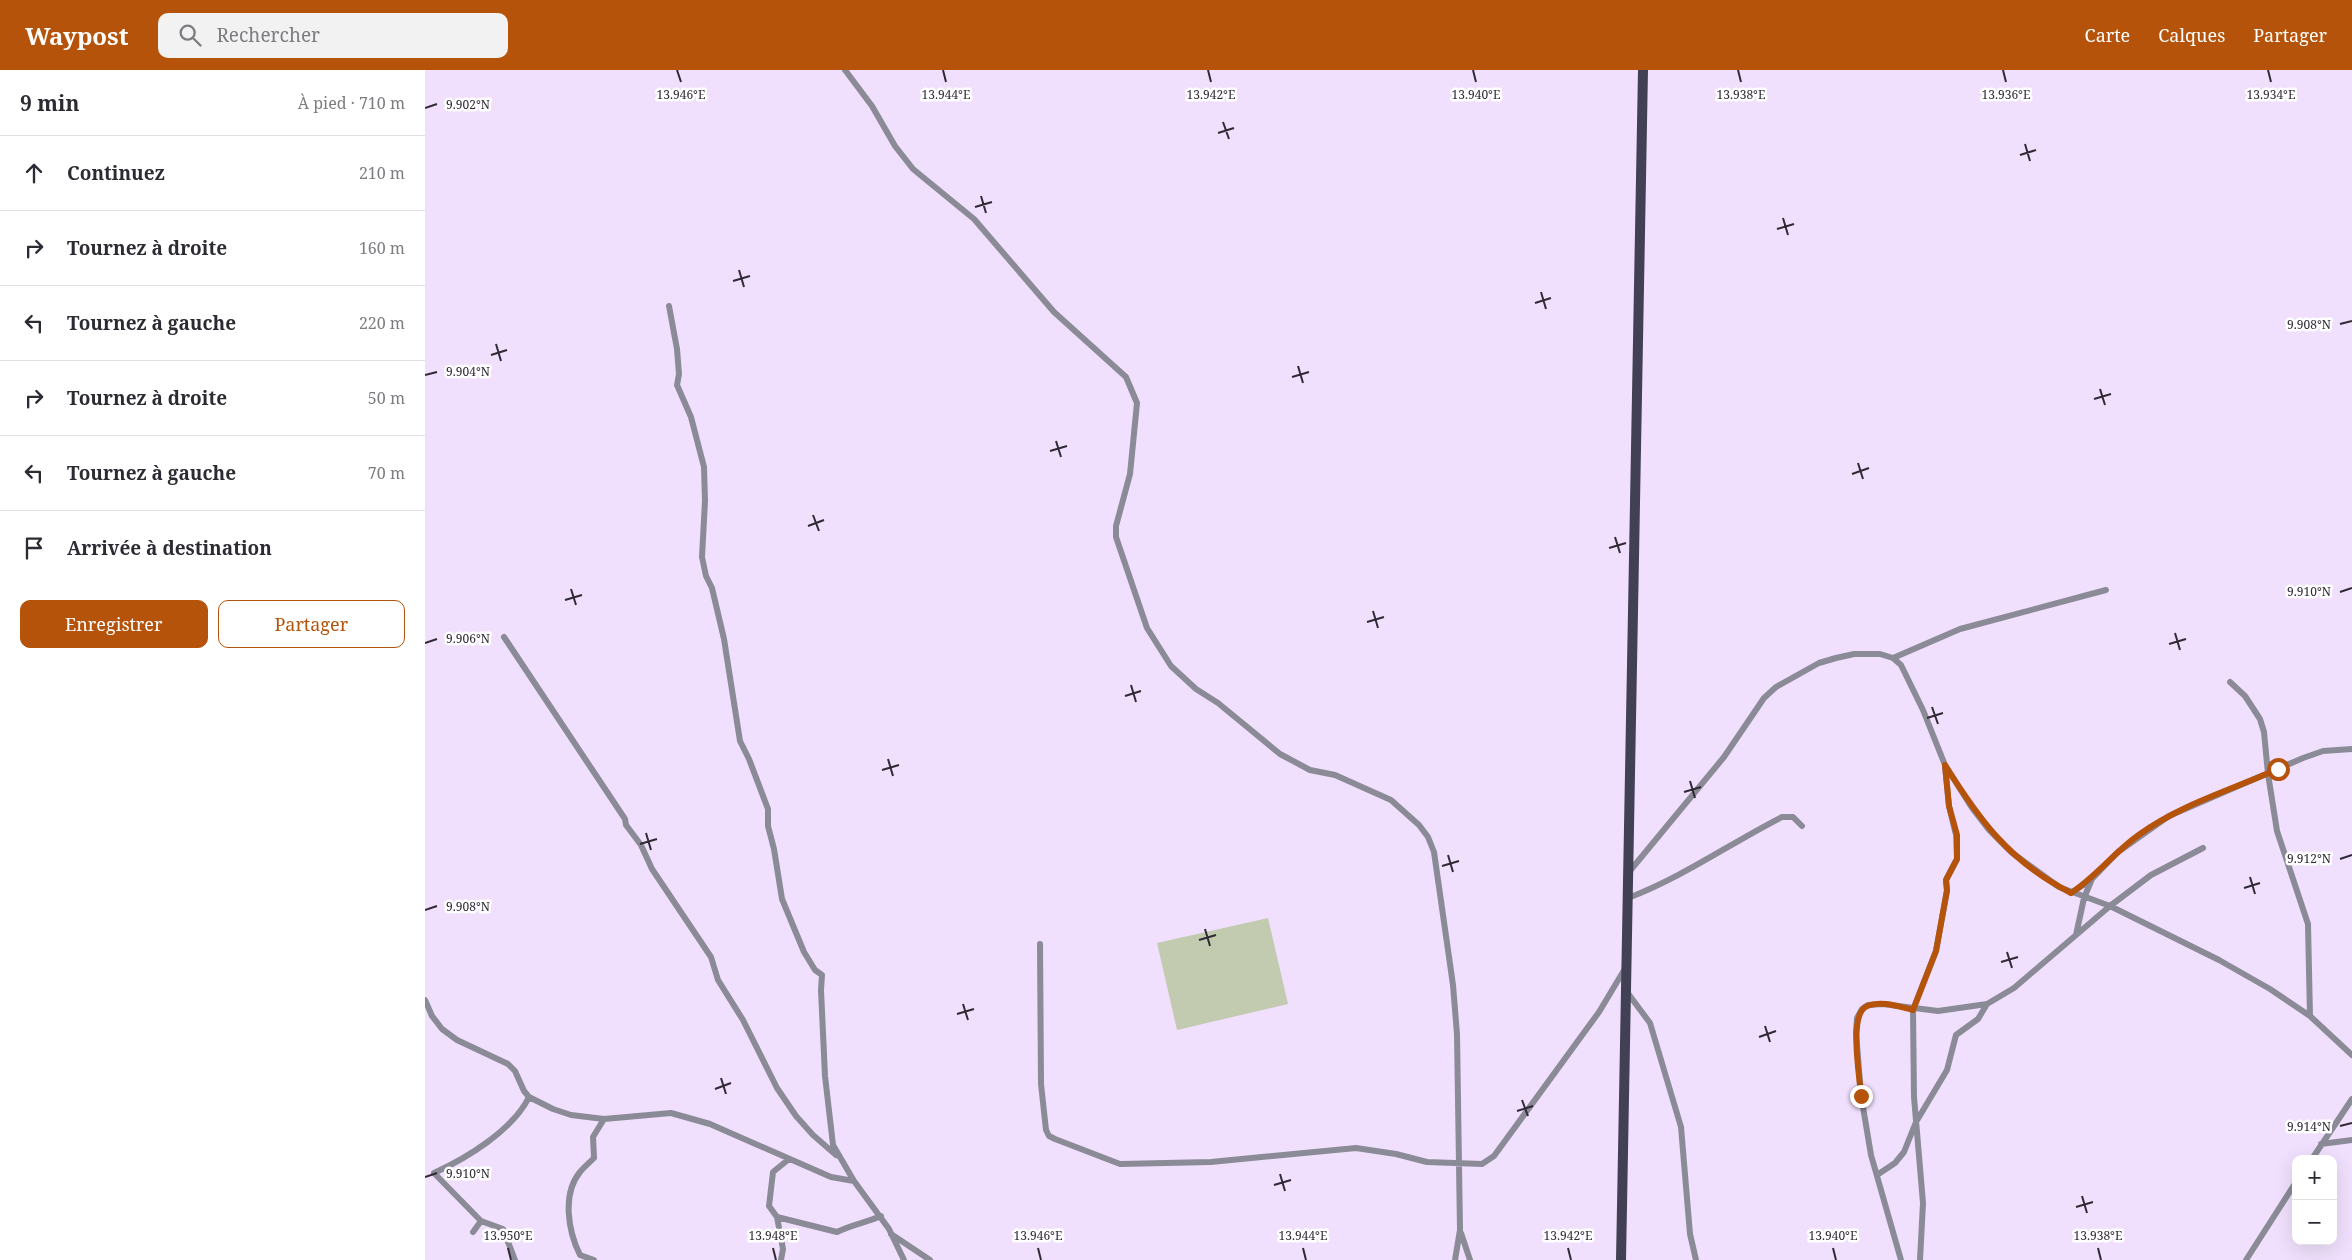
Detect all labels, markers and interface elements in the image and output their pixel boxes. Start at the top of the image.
search box [158,13,508,58]
text: Waypost [25,19,128,52]
icon: search [176,21,204,49]
text: Rechercher [216,22,320,48]
text: Carte [2085,23,2130,47]
text: Calques [2158,23,2225,47]
text: Partager [2253,23,2327,47]
text: 13.946°E [657,86,705,103]
text: 13.944°E [922,86,970,103]
text: 13.942°E [1187,86,1235,103]
text: 13.940°E [1452,86,1500,103]
text: 13.938°E [1717,86,1765,103]
text: 13.936°E [1982,86,2030,103]
text: 13.934°E [2247,86,2295,103]
text: 9 min [20,89,79,117]
text: À pied · 710 m [298,92,405,114]
text: 9.902°N [446,96,490,113]
icon: ahead [20,159,48,187]
text: Continuez [67,160,165,186]
text: 210 m [359,162,405,184]
icon: right [20,234,48,262]
text: Tournez à droite [67,235,227,261]
text: 160 m [359,237,405,259]
icon: left [20,309,48,337]
text: Tournez à gauche [67,310,236,336]
text: 220 m [359,312,405,334]
text: 9.908°N [2287,316,2331,333]
text: 9.904°N [446,363,490,380]
icon: right [20,384,48,412]
text: Tournez à droite [67,385,227,411]
text: 50 m [368,387,405,409]
icon: left [20,459,48,487]
text: Tournez à gauche [67,460,236,486]
text: 70 m [368,462,405,484]
icon: arrive [20,534,48,562]
text: Arrivée à destination [67,535,272,561]
text: 9.910°N [2287,583,2331,600]
button: Enregistrer [20,600,208,648]
button: Partager [218,600,405,648]
text: 9.906°N [446,630,490,647]
route start [2267,758,2290,781]
text: 9.912°N [2287,850,2331,867]
text: 9.908°N [446,898,490,915]
route end [1850,1085,1873,1108]
text: 9.914°N [2287,1118,2331,1135]
map controls [2292,1155,2337,1245]
button: + [2292,1155,2337,1200]
text: 9.910°N [446,1165,490,1182]
button: − [2292,1200,2337,1245]
text: 13.950°E [484,1227,532,1244]
text: 13.948°E [749,1227,797,1244]
text: 13.946°E [1014,1227,1062,1244]
text: 13.944°E [1279,1227,1327,1244]
text: 13.942°E [1544,1227,1592,1244]
text: 13.940°E [1809,1227,1857,1244]
text: 13.938°E [2074,1227,2122,1244]

